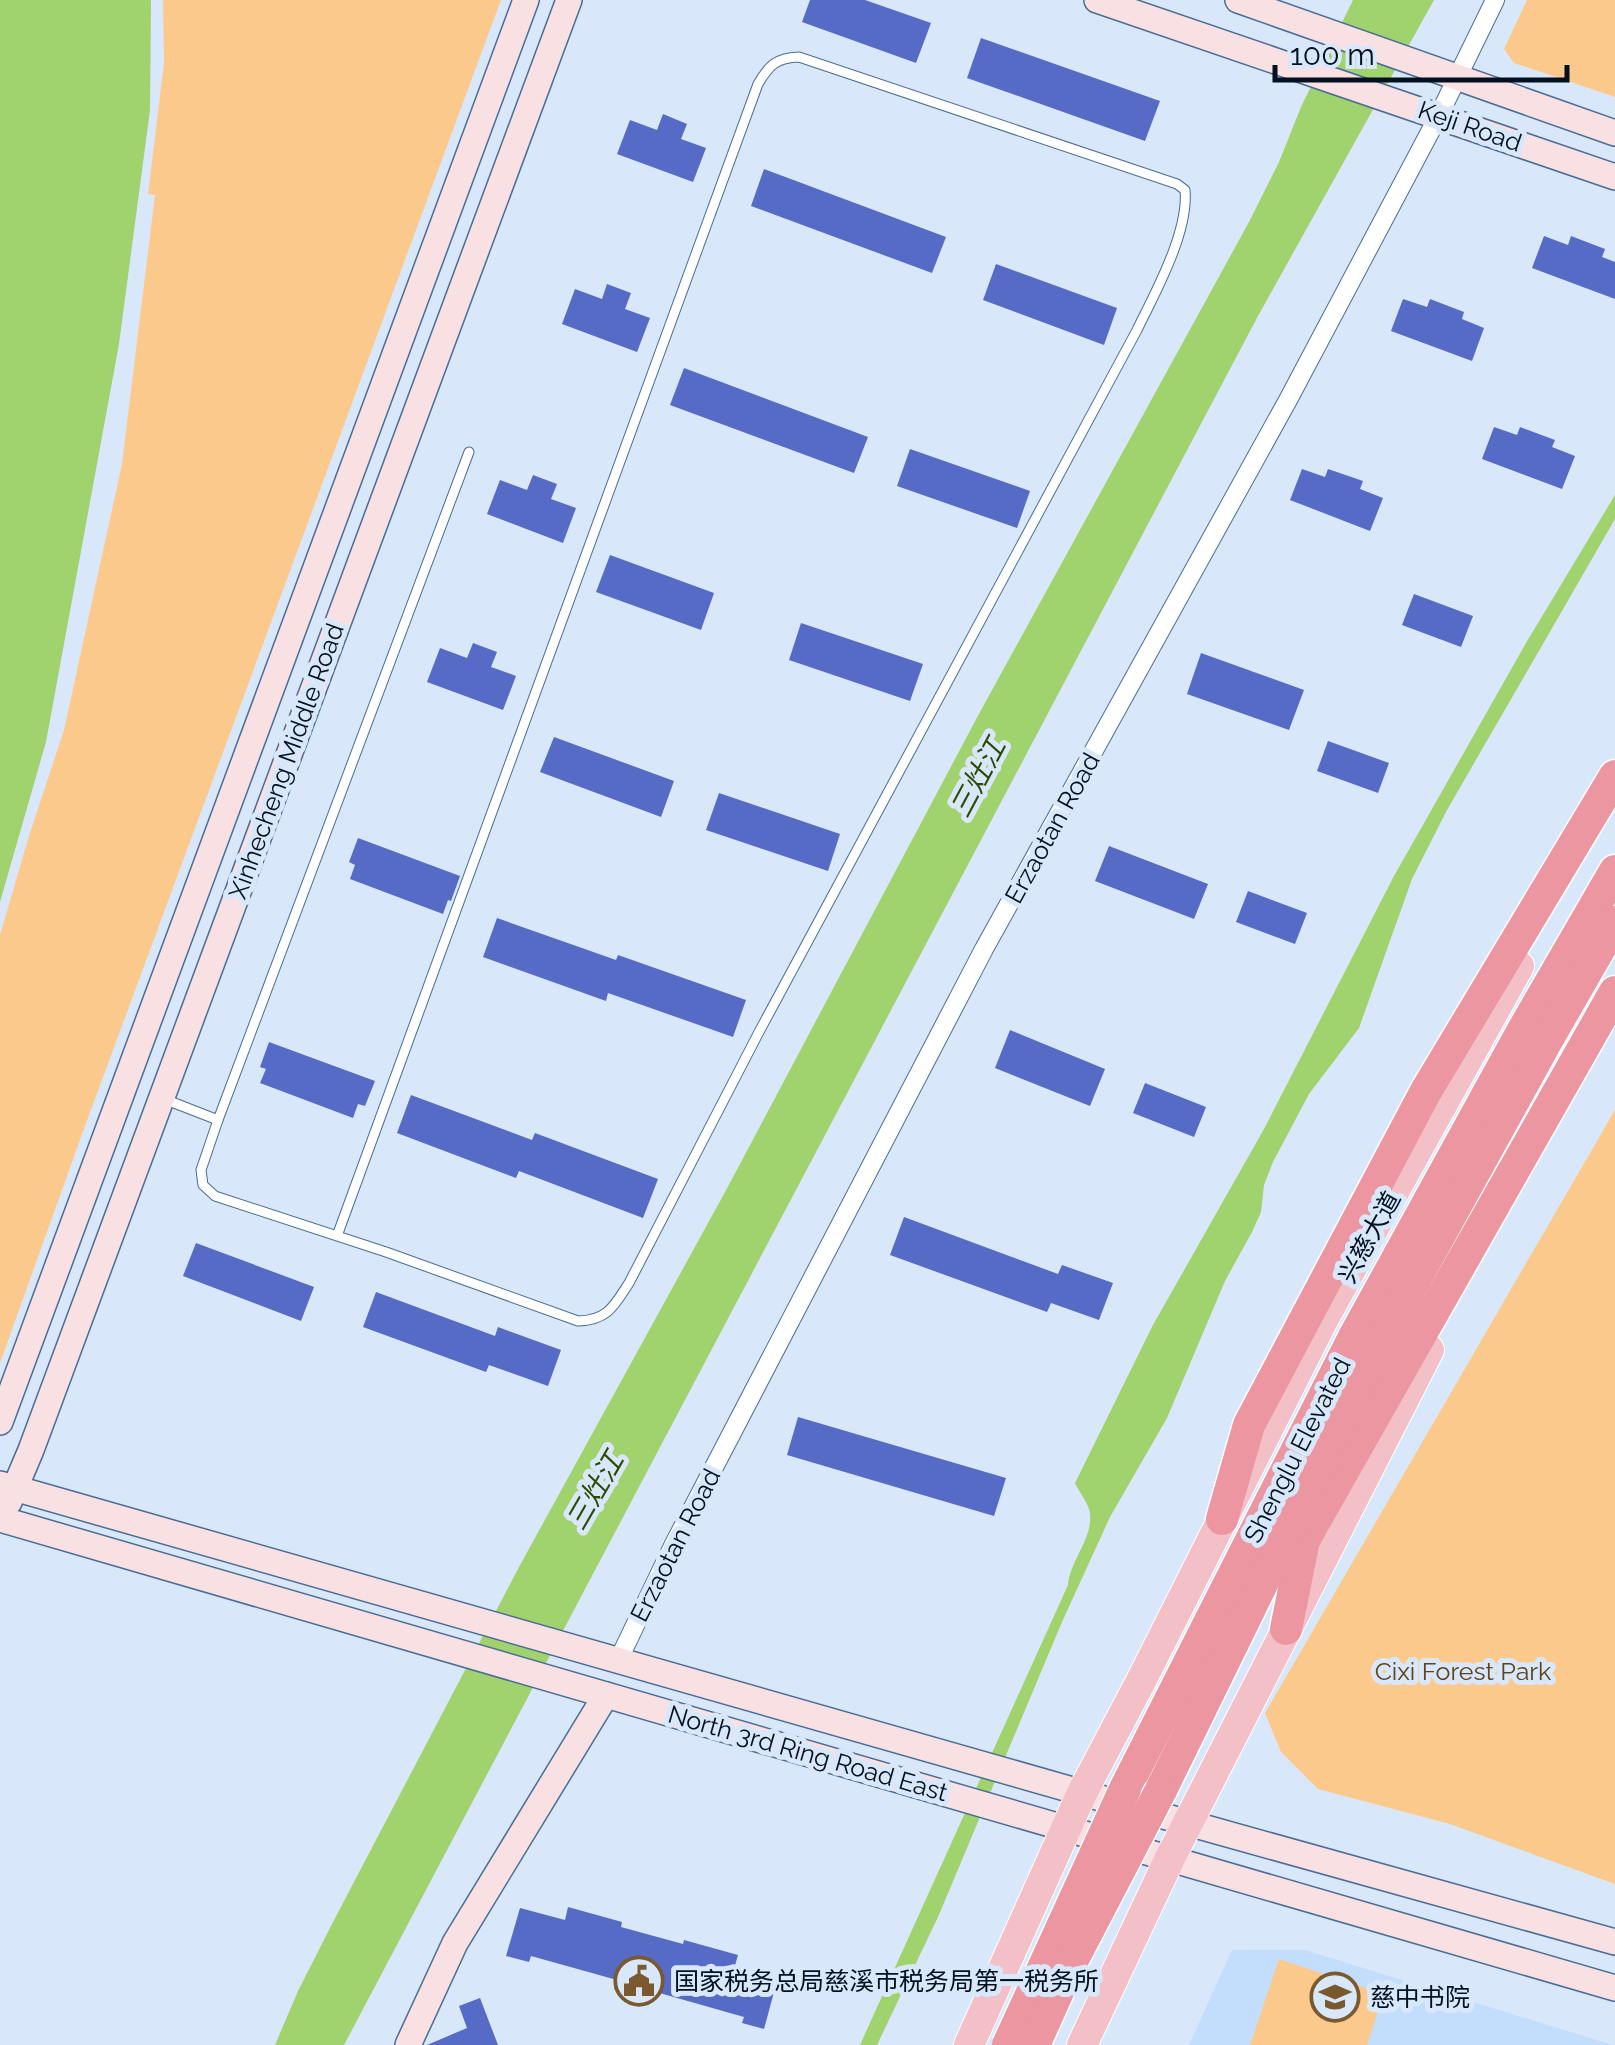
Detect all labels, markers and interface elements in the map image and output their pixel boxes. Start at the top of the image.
scale bar [1275,20,1568,82]
text: 100 m [1290,37,1375,72]
street label: Keji Road [1414,94,1526,158]
street label: Xinhecheng Middle Road [222,619,350,903]
water label: 三灶江 [944,731,1014,823]
street label: Erzaotan Road [998,748,1106,908]
street label: 兴慈大道 [1332,1186,1406,1288]
street label: Shenglu Elevated [1237,1352,1357,1548]
water label: 三灶江 [560,1444,632,1536]
street label: Erzaotan Road [624,1464,726,1626]
park label: Cixi Forest Park [1375,1656,1552,1686]
street label: North 3rd Ring Road East [665,1699,952,1807]
public building icon: 国家税务总局慈溪市税务局第一税务所 [613,1955,665,2007]
place label: 国家税务总局慈溪市税务局第一税务所 [674,1966,1099,1996]
school or university icon: 慈中书院 [1309,1971,1361,2023]
place label: 慈中书院 [1370,1982,1470,2012]

